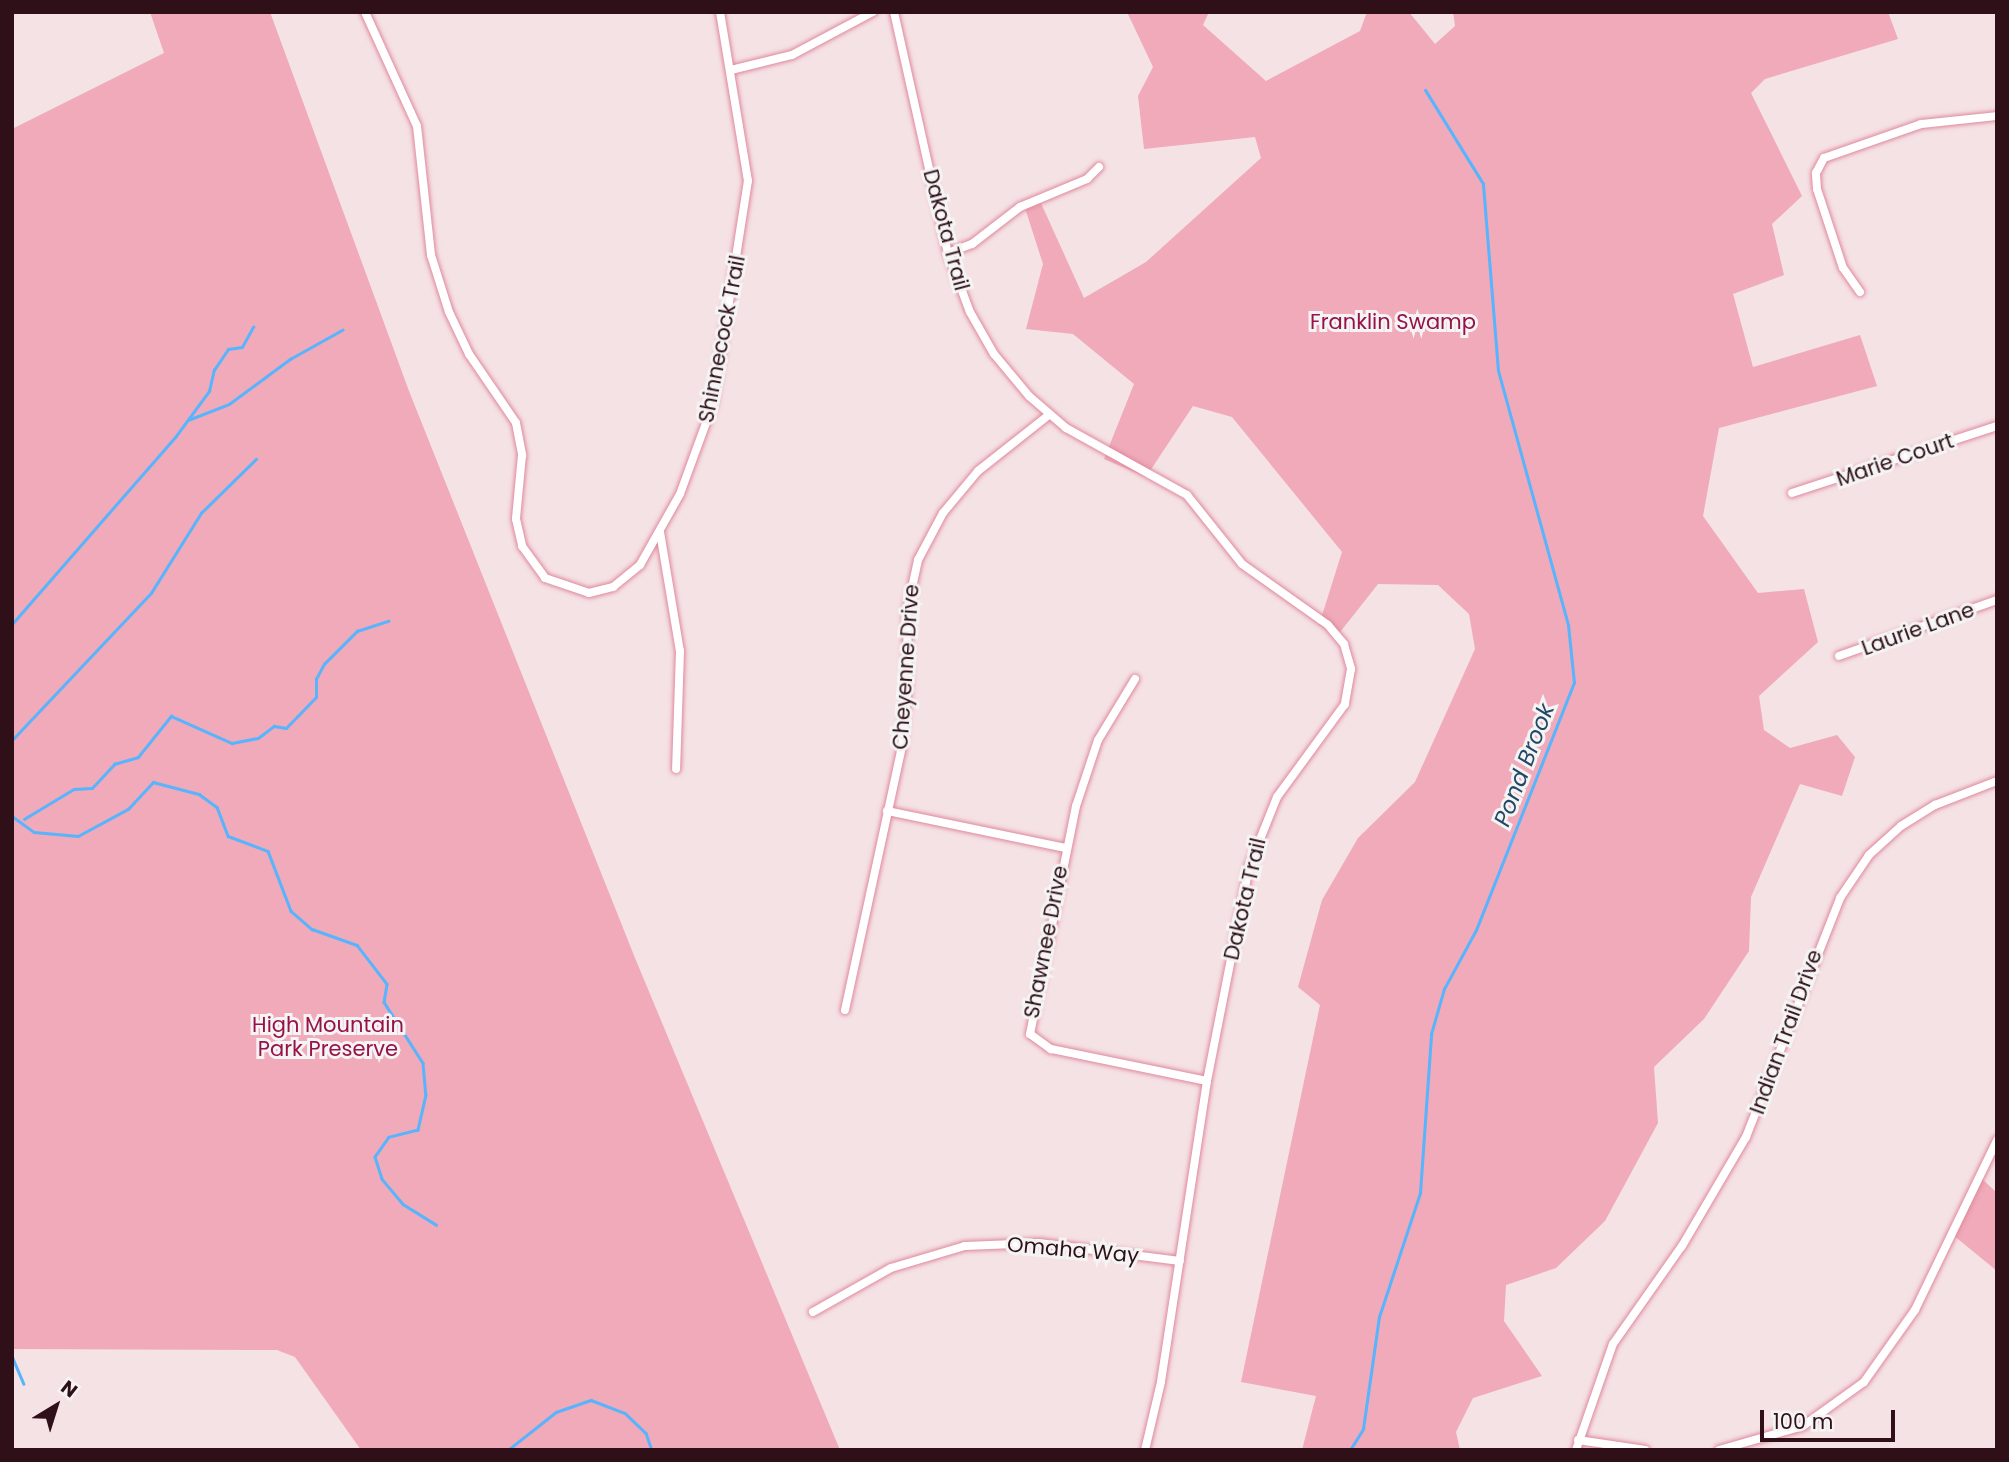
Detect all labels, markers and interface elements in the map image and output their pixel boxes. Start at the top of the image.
street label: Dakota Trail [918,167,974,293]
street label: Shinnecock Trail [693,253,751,425]
park label: Franklin Swamp [1310,309,1476,335]
street label: Marie Court [1833,428,1957,492]
street label: Cheyenne Drive [888,583,924,751]
street label: Laurie Lane [1858,597,1978,661]
water label: Pond Brook [1488,700,1560,830]
street label: Dakota Trail [1219,836,1271,962]
street label: Shawnee Drive [1019,864,1073,1020]
street label: Indian Trail Drive [1745,946,1827,1118]
park label: High Mountain Park Preserve [252,1012,404,1062]
street label: Omaha Way [1006,1232,1140,1268]
north arrow [21,1371,91,1441]
text: N [55,1374,83,1404]
scale bar [1764,1396,1899,1440]
text: 100 m [1773,1407,1833,1436]

